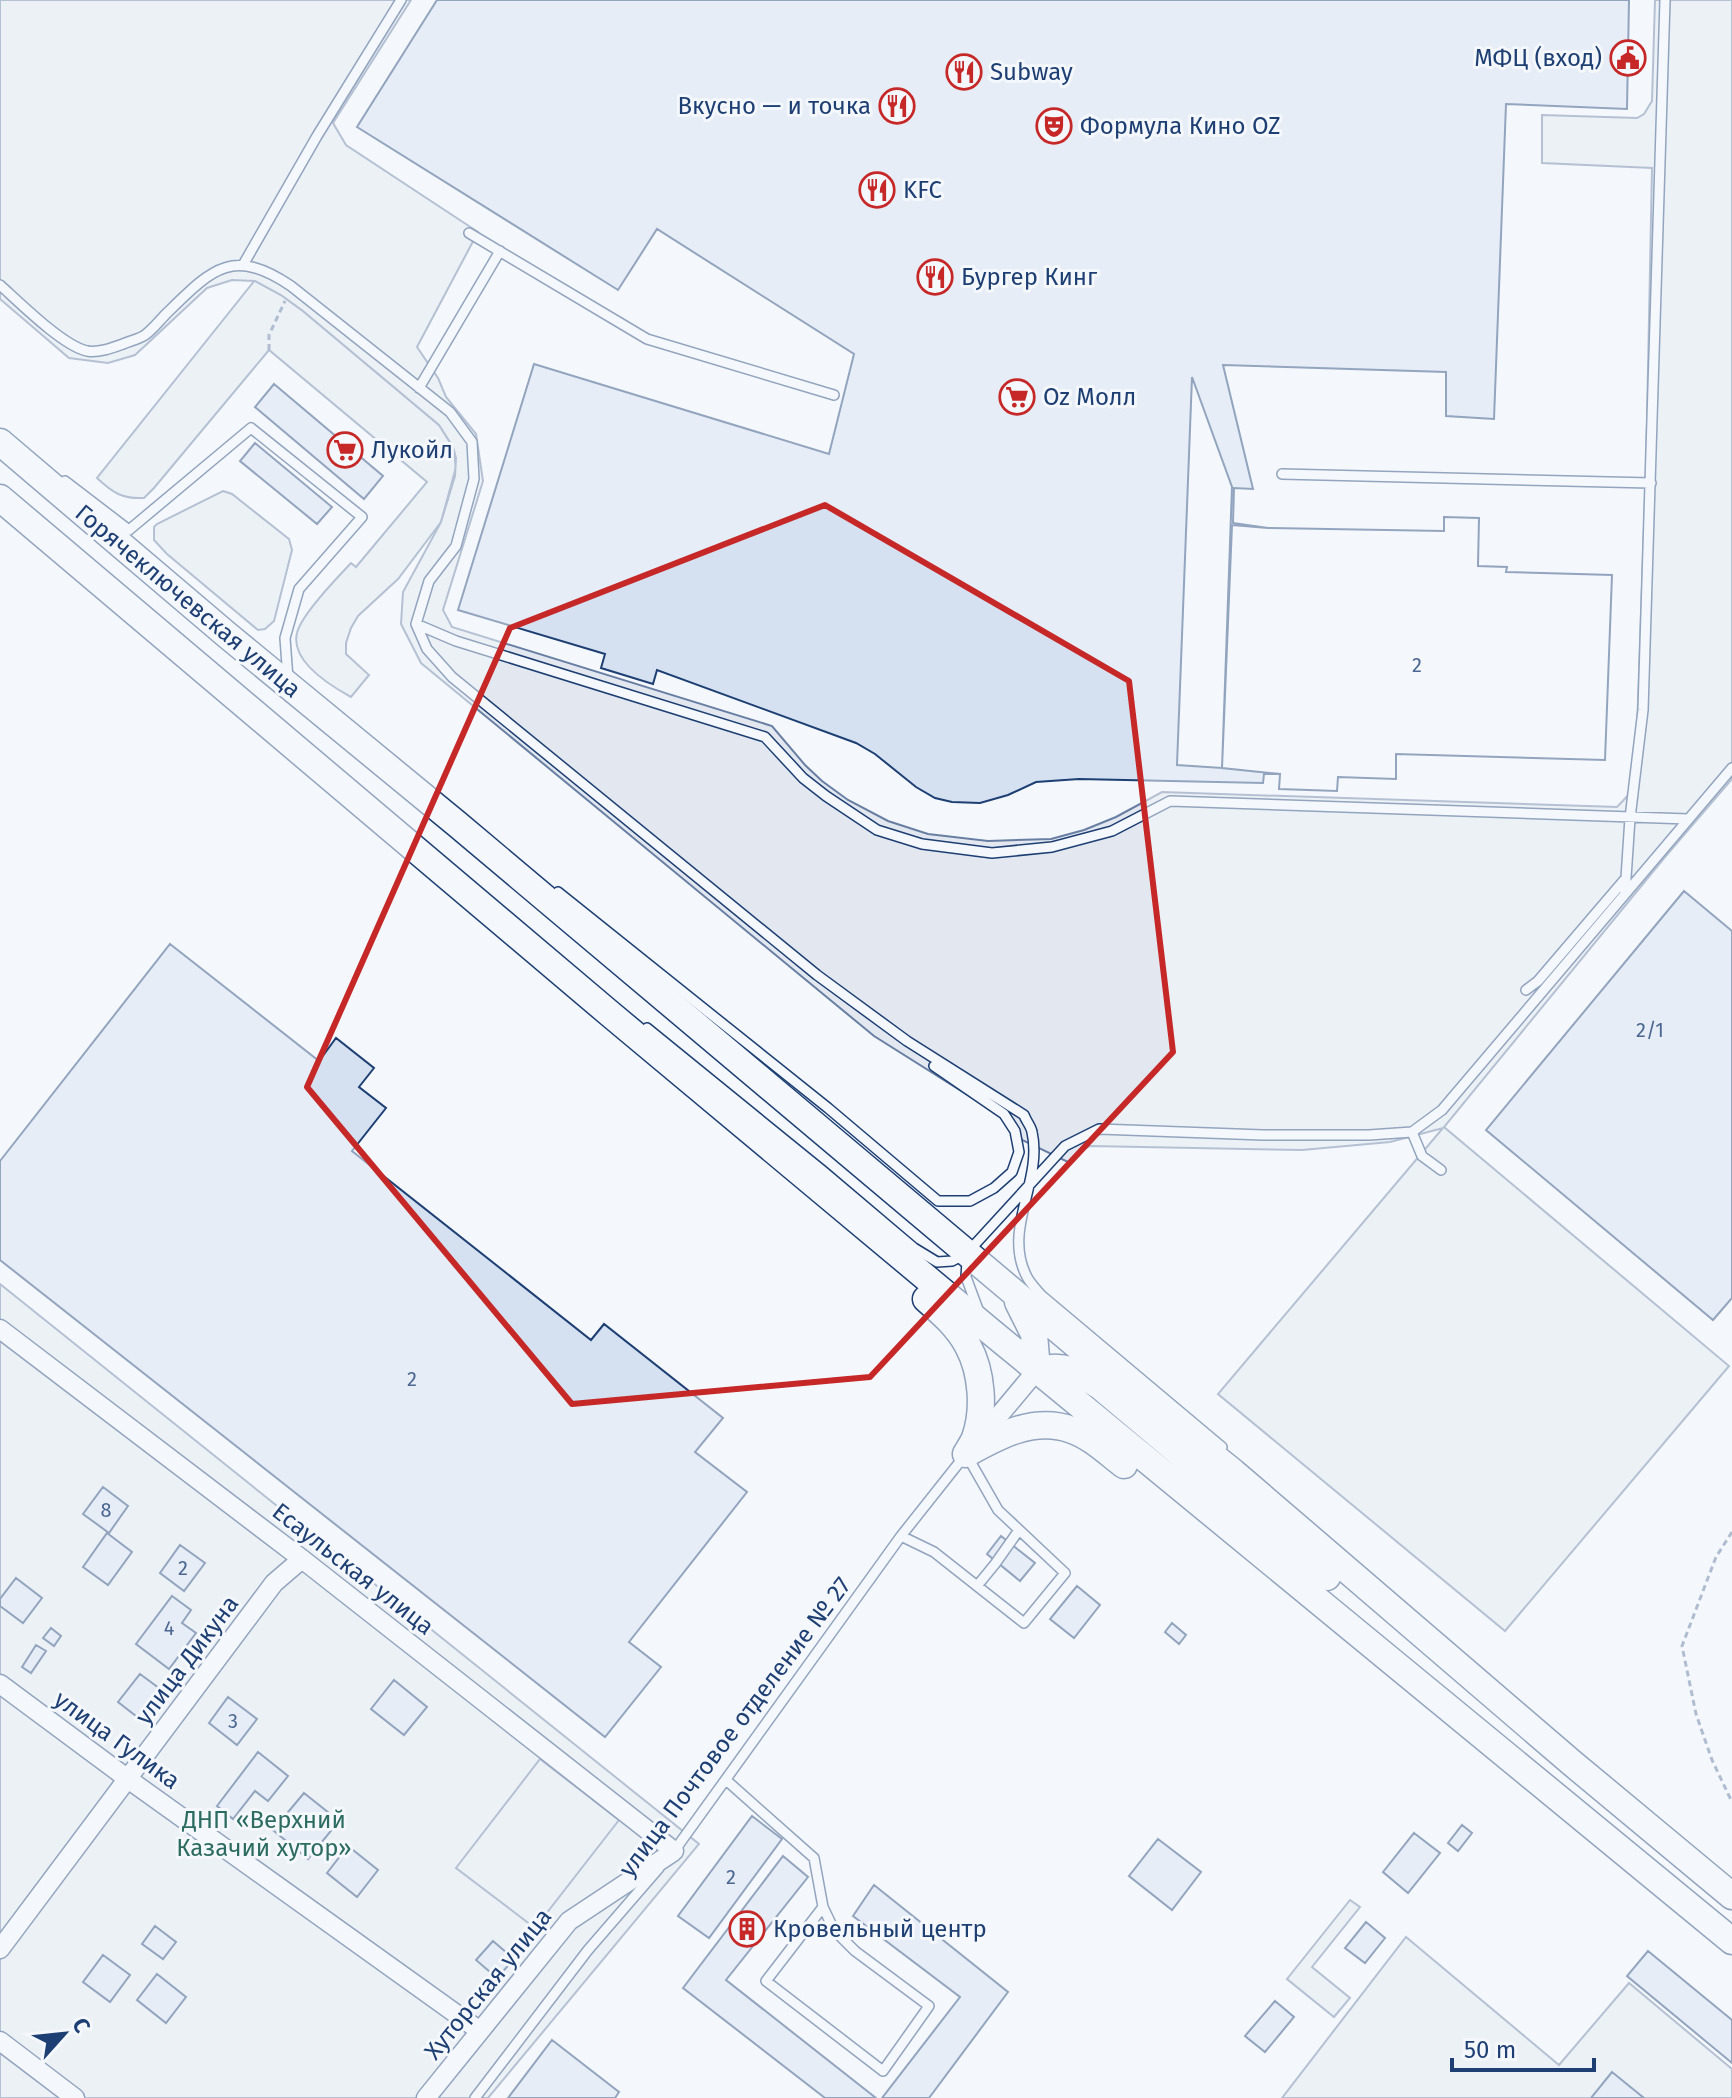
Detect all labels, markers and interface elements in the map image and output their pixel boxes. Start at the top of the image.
public building icon: МФЦ (вход) [1609,39,1647,77]
place label: МФЦ (вход) [1474,44,1602,72]
restaurant icon: Subway [945,53,983,91]
place label: Subway [990,58,1073,86]
restaurant icon: Вкусно — и точка [878,87,916,125]
place label: Вкусно — и точка [677,92,871,120]
theatre icon: Формула Кино OZ [1035,107,1073,145]
place label: Формула Кино OZ [1080,112,1280,140]
restaurant icon: KFC [858,171,896,209]
place label: KFC [903,176,942,204]
restaurant icon: Бургер Кинг [916,258,954,296]
place label: Бургер Кинг [961,263,1098,291]
supermarket icon: Oz Молл [998,378,1036,416]
place label: Oz Молл [1043,383,1136,411]
supermarket icon: Лукойл [326,431,364,469]
place label: Лукойл [371,436,453,464]
street label: Горячеключевская улица [70,499,306,703]
house number: 2 [1412,653,1422,677]
house number: 2/1 [1636,1018,1664,1042]
house number: 2 [407,1367,417,1391]
street label: Есаульская улица [267,1497,439,1641]
house number: 8 [100,1498,112,1522]
house number: 2 [178,1556,188,1580]
street label: улица Почтовое отделение № 27 [613,1572,857,1882]
street label: улица Дикуна [130,1590,244,1730]
house number: 4 [164,1616,175,1640]
street label: улица Гулика [49,1685,185,1795]
house number: 3 [228,1709,238,1733]
park label: ДНП «Верхний Казачий хутор» [176,1806,352,1862]
house number: 2 [726,1865,736,1889]
street label: Хуторская улица [419,1903,557,2065]
building icon: Кровельный центр [728,1910,766,1948]
place label: Кровельный центр [773,1915,987,1943]
north arrow [24,1994,104,2074]
text: С [66,2013,96,2037]
scale bar [1452,2022,1594,2072]
text: 50 m [1464,2036,1516,2064]

